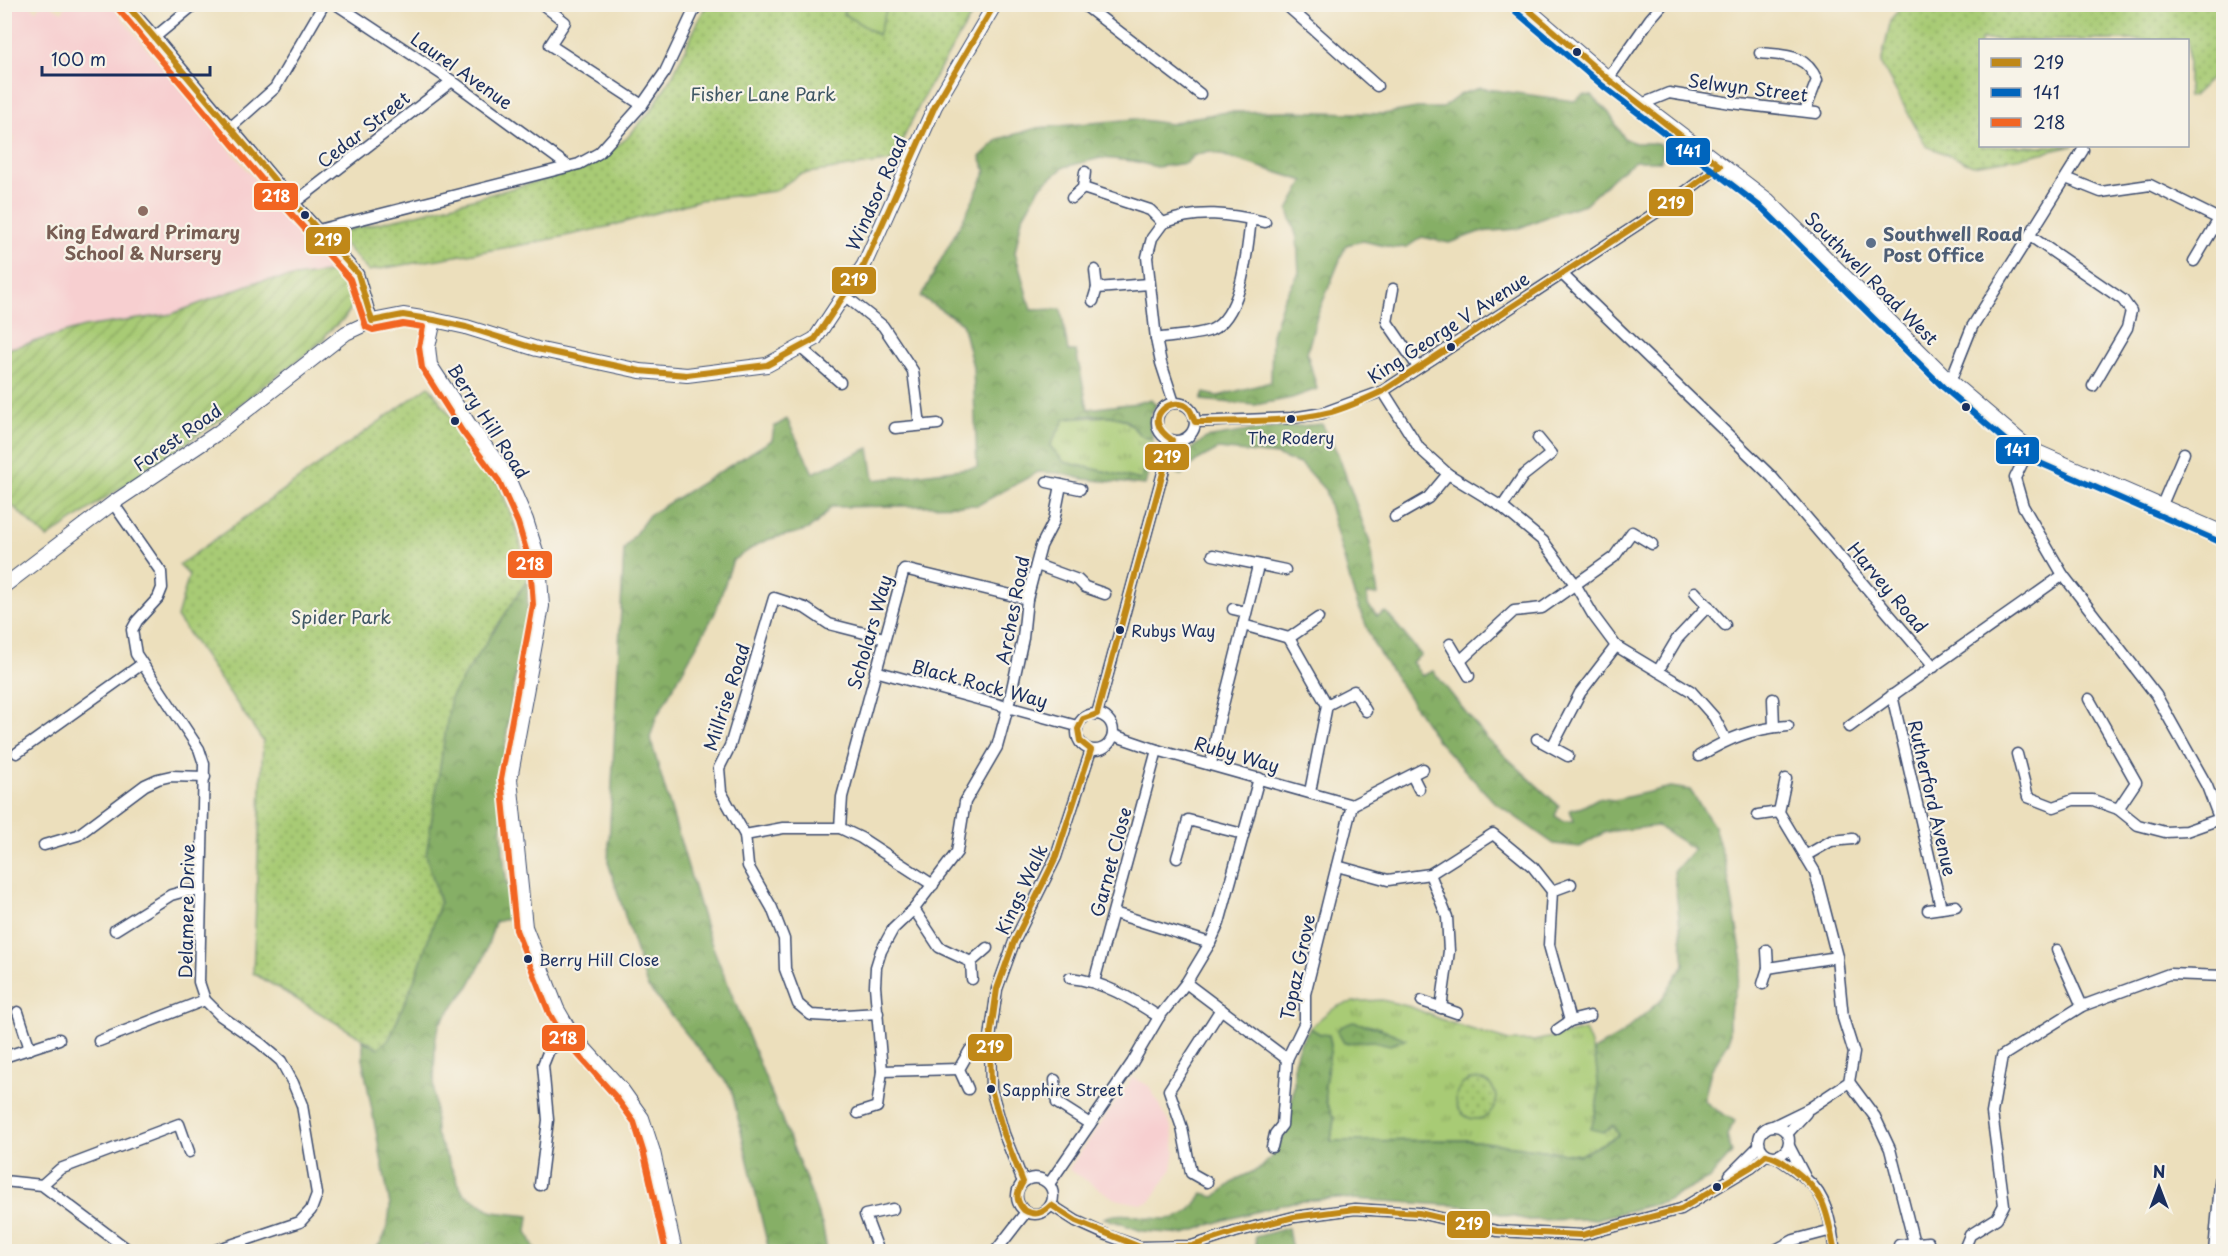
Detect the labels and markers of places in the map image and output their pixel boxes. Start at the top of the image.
unlabelled marker [1571,46,1583,58]
marker: King Edward Primary School & Nursery [136,204,150,218]
unlabelled marker [299,209,311,221]
place label: King Edward Primary School & Nursery [46,218,240,266]
place label: Southwell Road Post Office [1883,220,2023,268]
marker: Southwell Road Post Office [1864,236,1878,250]
unlabelled marker [1445,341,1457,353]
unlabelled marker [1960,401,1972,413]
marker: The Rodery [1285,413,1297,425]
unlabelled marker [449,415,461,427]
place label: The Rodery [1248,425,1334,449]
place label: Rubys Way [1131,618,1216,642]
marker: Rubys Way [1114,624,1126,636]
place label: Berry Hill Close [539,947,659,971]
marker: Berry Hill Close [522,953,534,965]
place label: Sapphire Street [1002,1077,1124,1101]
marker: Sapphire Street [985,1083,997,1095]
unlabelled marker [1711,1181,1723,1193]

